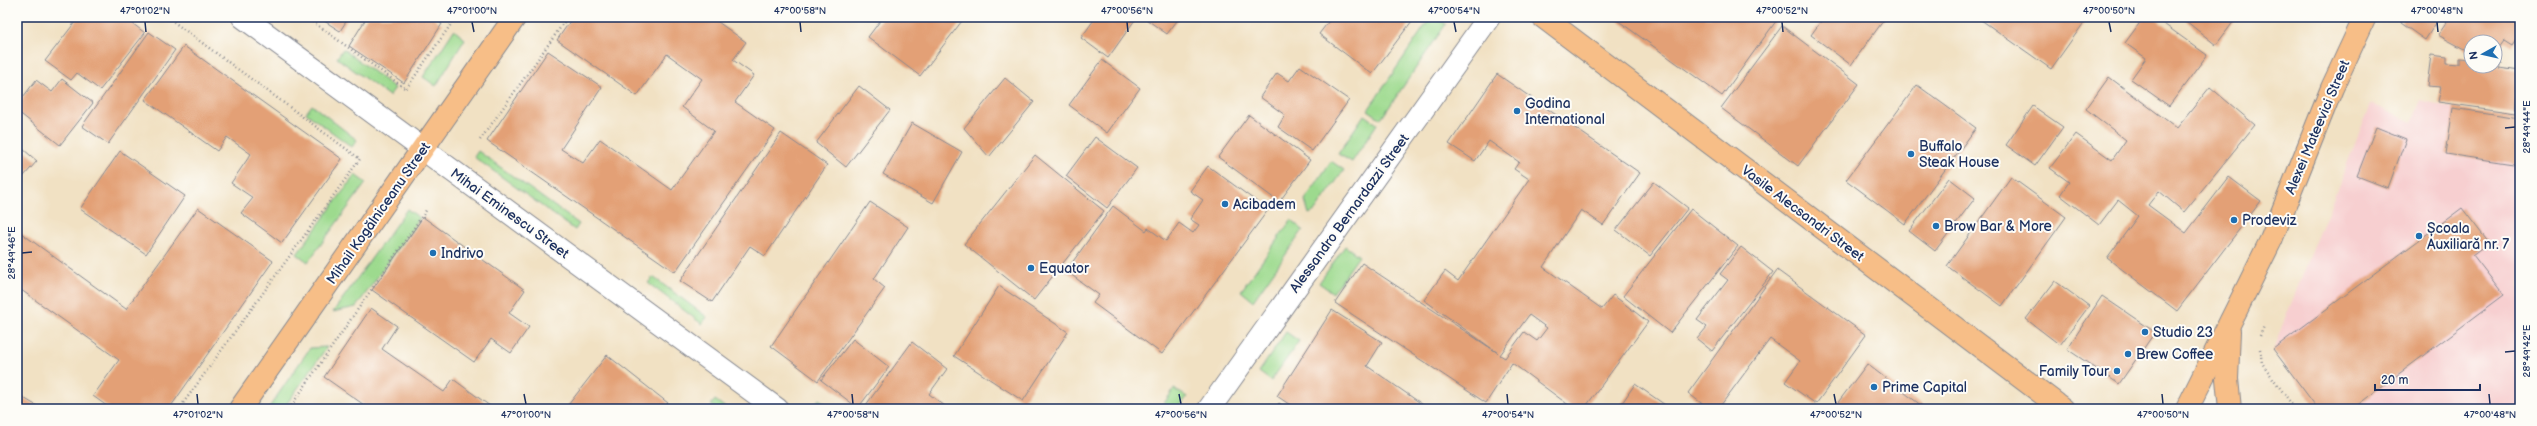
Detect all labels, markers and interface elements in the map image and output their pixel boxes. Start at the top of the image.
text: 47°01'02"N [120,5,170,17]
text: 47°01'00"N [447,5,497,17]
text: 47°00'58"N [774,5,826,17]
text: 47°00'56"N [1101,5,1153,17]
text: 47°00'54"N [1428,5,1480,17]
text: 47°00'52"N [1756,5,1808,17]
text: 47°00'50"N [2083,5,2135,17]
text: 47°00'48"N [2411,5,2463,17]
north arrow [2463,34,2503,74]
text: N [2467,50,2481,60]
street label: Alexei Mateevici Street [2281,57,2354,197]
place label: Godina International [1525,95,1605,128]
text: 28°49'44"E [2521,100,2533,153]
marker: Godina International [1512,106,1522,116]
street label: Alessandro Bernardazzi Street [1286,130,1413,296]
street label: Mihail Kogălniceanu Street [323,138,434,288]
place label: Buffalo Steak House [1919,138,1999,171]
marker: Buffalo Steak House [1906,149,1916,159]
street label: Vasile Alecsandri Street [1738,162,1868,265]
street label: Mihai Eminescu Street [447,165,573,263]
place label: Acibadem [1233,196,1296,213]
marker: Acibadem [1220,199,1230,209]
place label: Prodeviz [2242,212,2297,229]
marker: Prodeviz [2229,215,2239,225]
place label: Brow Bar & More [1944,218,2052,235]
place label: Școala Auxiliară nr. 7 [2427,220,2509,253]
marker: Brow Bar & More [1931,221,1941,231]
text: 28°49'46"E [6,226,18,280]
marker: Școala Auxiliară nr. 7 [2414,231,2424,241]
place label: Indrivo [441,245,484,262]
marker: Indrivo [428,248,438,258]
place label: Equator [1039,260,1090,277]
marker: Equator [1026,263,1036,273]
place label: Studio 23 [2153,324,2213,341]
text: 28°49'42"E [2521,324,2533,377]
marker: Studio 23 [2140,327,2150,337]
place label: Brew Coffee [2136,346,2213,363]
marker: Brew Coffee [2123,349,2133,359]
place label: Family Tour [2039,363,2110,380]
marker: Family Tour [2112,366,2122,376]
scale bar [2375,366,2480,392]
text: 20 m [2381,373,2408,388]
place label: Prime Capital [1882,379,1967,396]
marker: Prime Capital [1869,382,1879,392]
text: 47°01'02"N [173,409,223,421]
text: 47°01'00"N [501,409,551,421]
text: 47°00'58"N [827,409,879,421]
text: 47°00'56"N [1155,409,1207,421]
text: 47°00'54"N [1482,409,1534,421]
text: 47°00'52"N [1810,409,1862,421]
text: 47°00'50"N [2137,409,2189,421]
text: 47°00'48"N [2464,409,2516,421]

